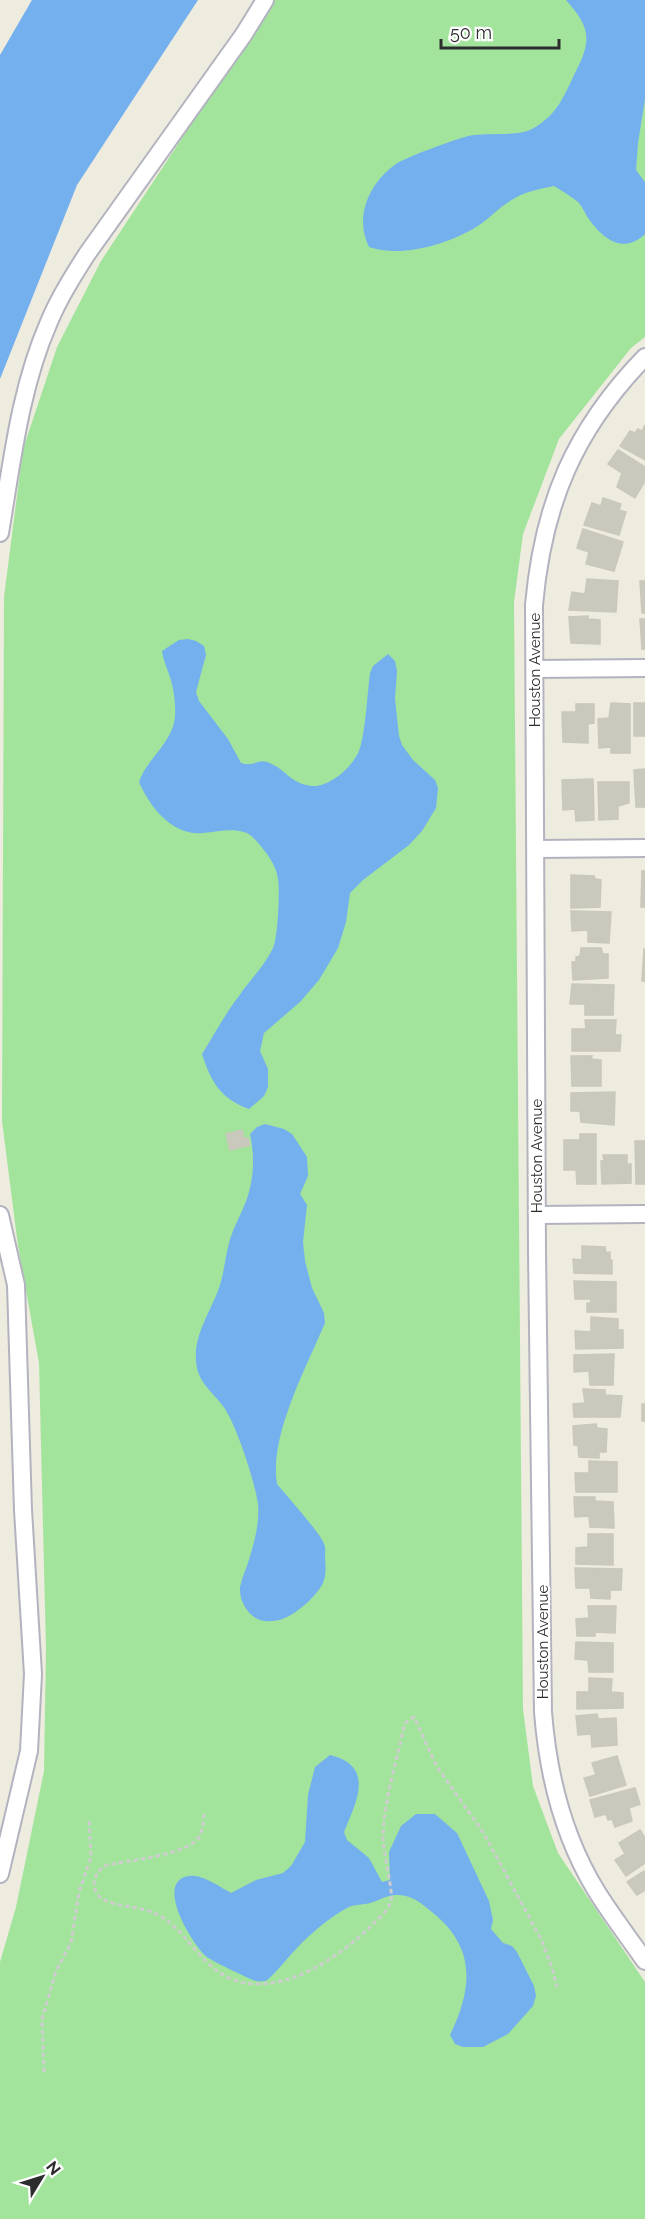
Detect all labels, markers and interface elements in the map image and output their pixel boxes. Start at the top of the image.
scale bar [441,12,560,50]
text: 50 m [450,22,492,43]
street label: Houston Avenue [526,613,544,727]
street label: Houston Avenue [528,1099,546,1213]
street label: Houston Avenue [534,1585,552,1699]
north arrow [12,2147,72,2207]
text: N [42,2157,65,2179]

